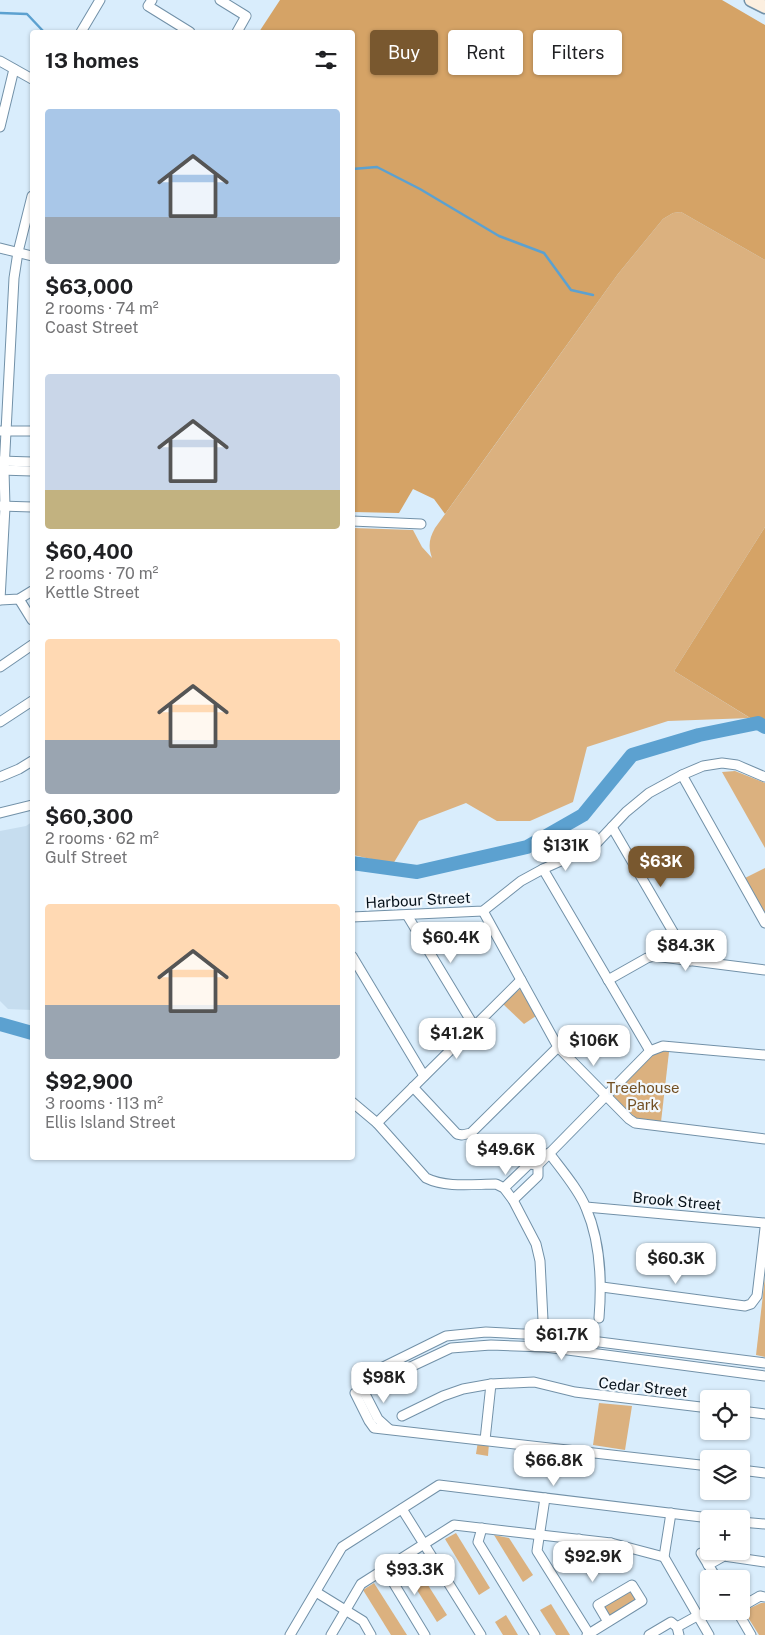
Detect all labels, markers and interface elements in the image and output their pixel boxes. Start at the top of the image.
chip: Buy [370,30,438,75]
chip: Rent [448,30,523,75]
chip: Filters [533,30,622,75]
icon: filters [312,46,340,74]
text: 13 homes [45,48,139,73]
icon: home [148,141,238,231]
text: $63,000 [45,274,133,299]
text: 2 rooms · 74 m² [45,299,159,318]
text: Coast Street [45,318,138,337]
icon: home [148,406,238,496]
text: $60,400 [45,539,133,564]
text: 2 rooms · 70 m² [45,564,158,583]
text: Kettle Street [45,583,140,602]
icon: home [148,671,238,761]
text: $60,300 [45,804,133,829]
text: 2 rooms · 62 m² [45,829,159,848]
pin: $131K [531,830,601,872]
text: $131K [543,836,589,855]
pin: $63K [631,846,691,888]
text: Gulf Street [45,848,128,867]
text: $63K [639,852,683,871]
street label: Harbour Street [365,889,471,911]
pin: $60.4K [410,922,492,964]
text: $60.4K [422,928,480,947]
pin: $84.3K [645,930,727,972]
icon: home [148,936,238,1026]
text: $84.3K [657,936,715,955]
pin: $41.2K [416,1018,498,1060]
text: $41.2K [430,1024,484,1043]
pin: $106K [559,1024,629,1067]
text: $106K [569,1031,619,1050]
text: $92,900 [45,1069,133,1094]
park label: Treehouse Park [606,1079,680,1113]
text: 3 rooms · 113 m² [45,1094,163,1113]
text: Ellis Island Street [45,1113,176,1132]
pin: $49.6K [465,1134,547,1176]
text: $49.6K [477,1140,535,1159]
street label: Brook Street [632,1189,722,1213]
pin: $60.3K [635,1242,717,1285]
text: $60.3K [647,1249,705,1268]
pin: $61.7K [521,1318,603,1361]
text: $61.7K [536,1325,588,1344]
pin: $98K [354,1362,414,1404]
text: $98K [362,1368,406,1387]
street label: Cedar Street [598,1374,688,1400]
map controls [700,1390,750,1620]
button: locate [700,1390,750,1440]
pin: $66.8K [513,1444,595,1487]
button: layers [700,1450,750,1500]
text: $66.8K [525,1451,583,1470]
button: + [700,1510,750,1560]
pin: $92.9K [552,1540,634,1583]
text: $92.9K [564,1547,622,1566]
pin: $93.3K [374,1554,456,1596]
text: $93.3K [386,1560,444,1579]
button: − [700,1570,750,1620]

